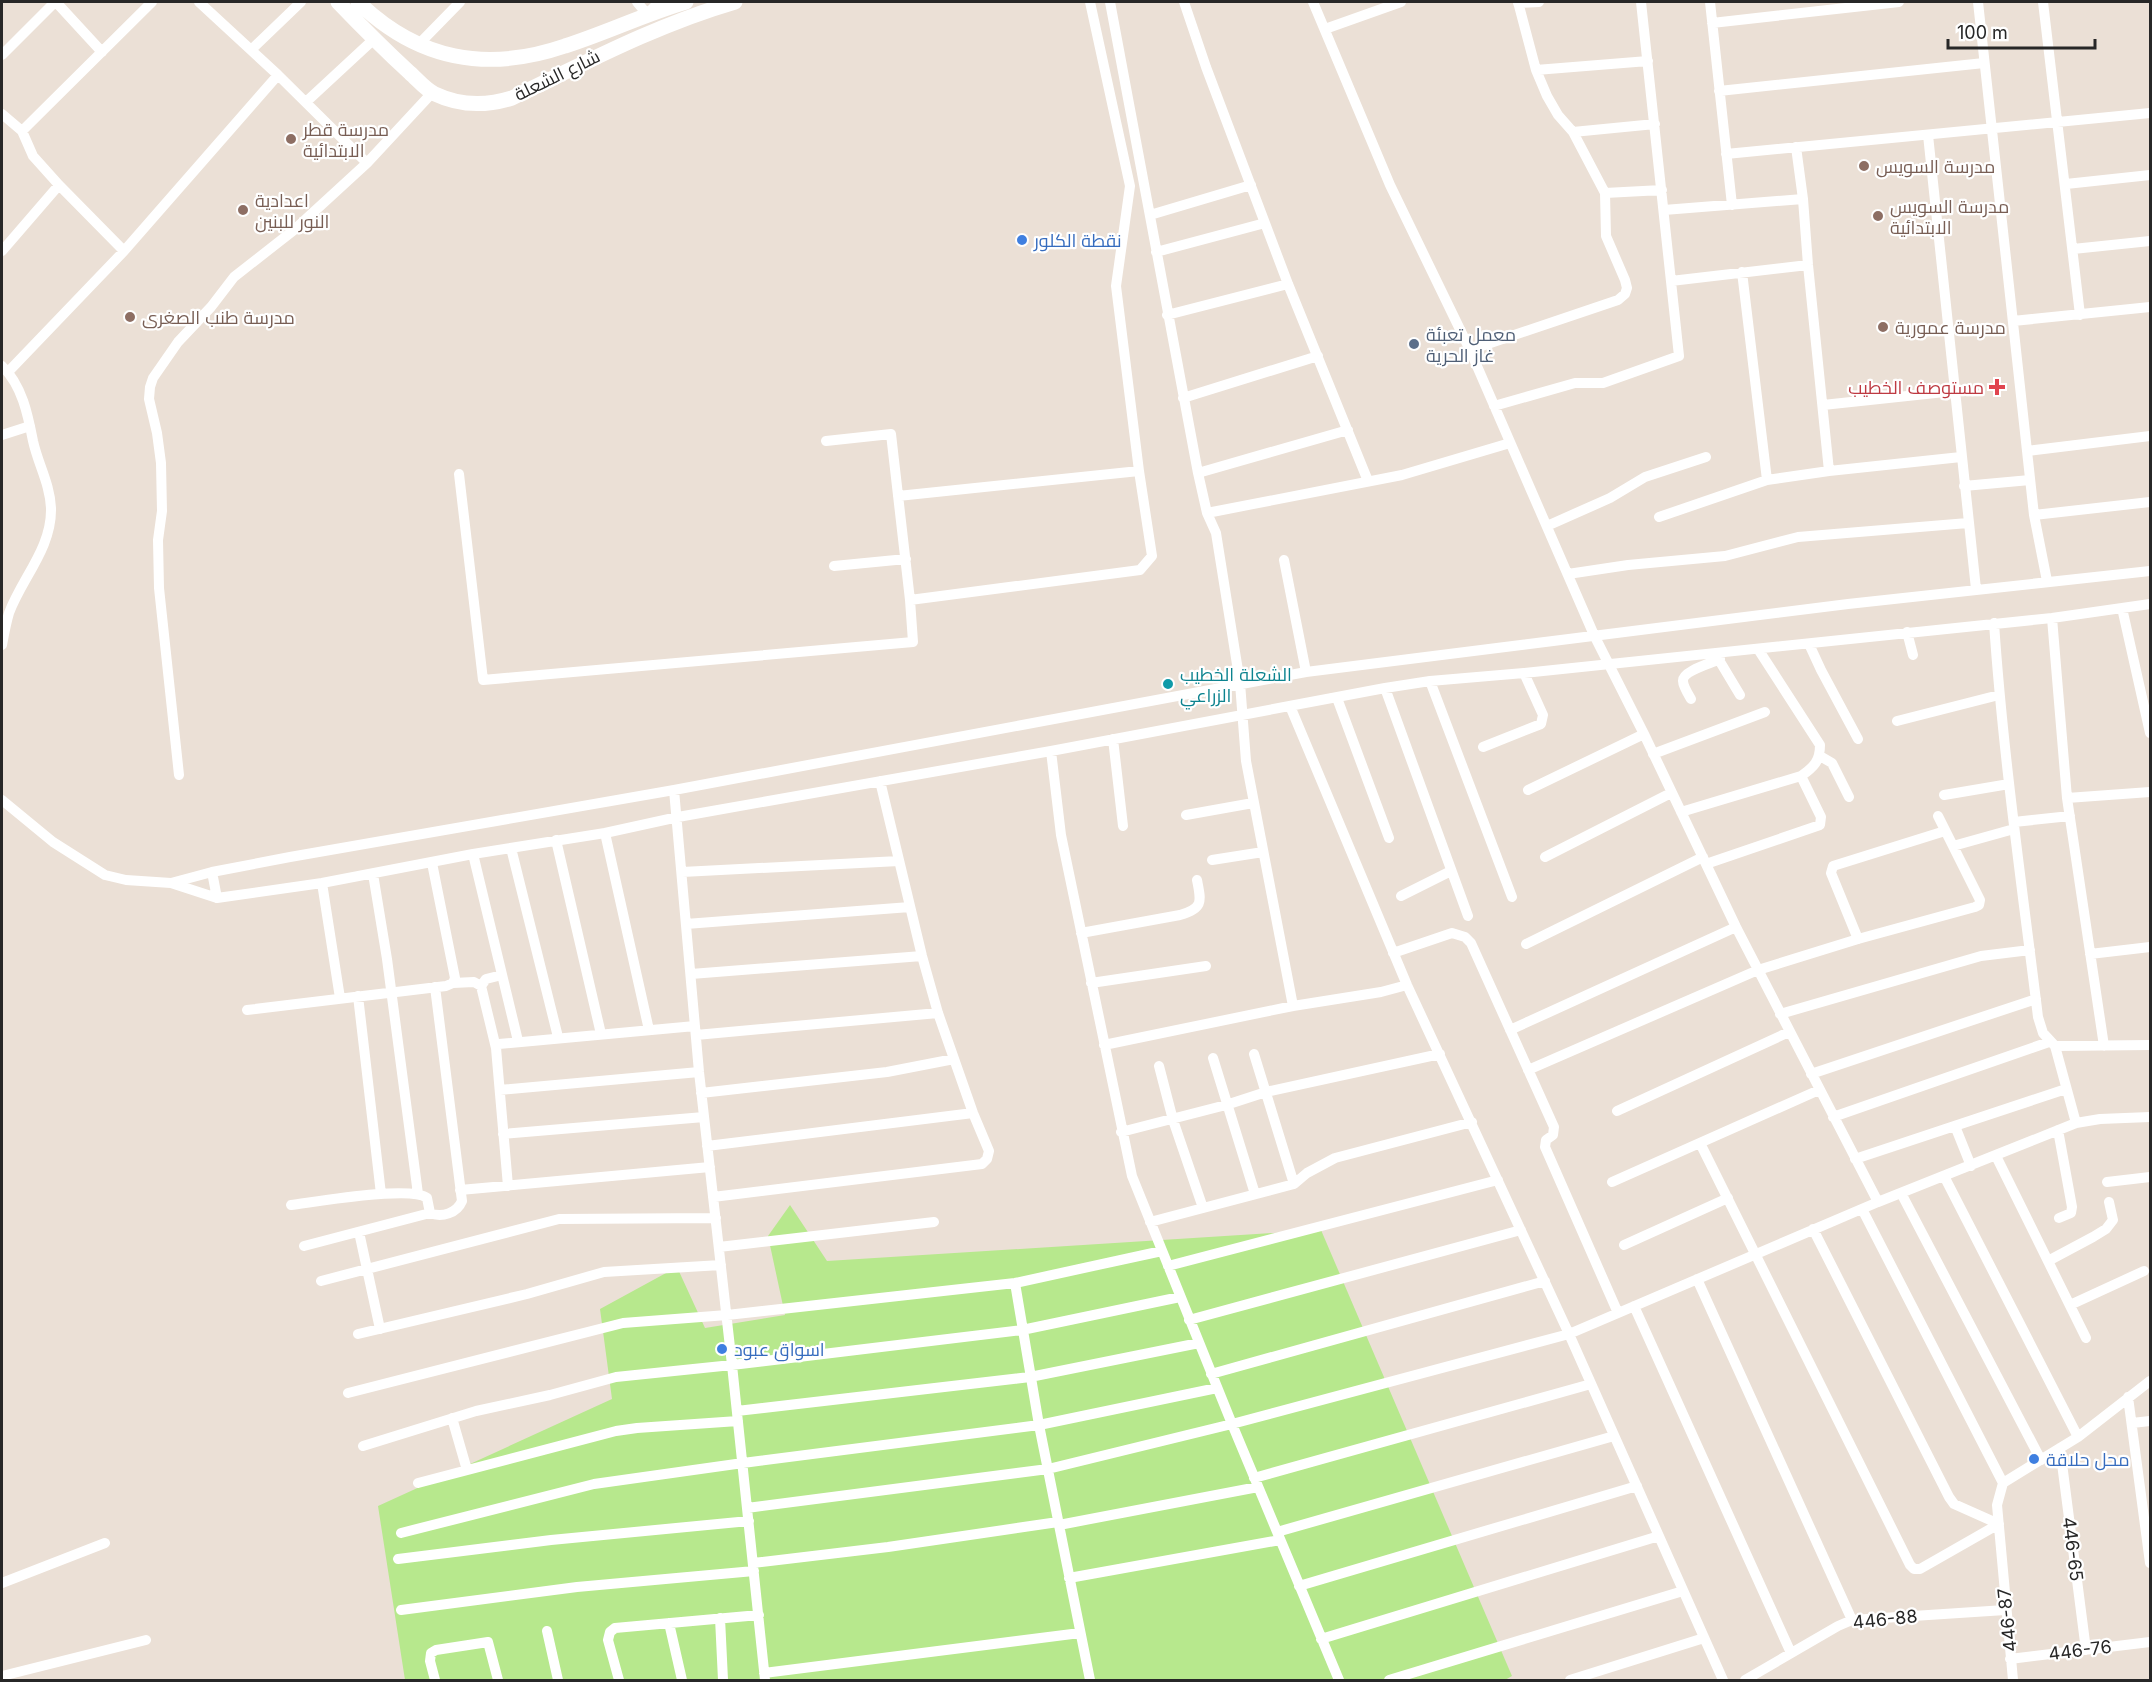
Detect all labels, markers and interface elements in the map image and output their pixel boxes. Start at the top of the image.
scale bar [1948,12,2095,50]
text: 100 m [1957,22,2008,43]
street label: شارع الشعلة [511,45,604,107]
place label: مدرسة قطر الابتدائية [302,119,389,161]
marker: مدرسة قطر الابتدائية [284,132,298,146]
place label: مدرسة السويس [1876,156,1995,178]
marker: مدرسة السويس [1857,159,1871,173]
place label: اعدادية النور للبنين [255,190,329,233]
place label: مدرسة السويس الابتدائية [1890,196,2009,238]
marker: اعدادية النور للبنين [236,203,250,217]
marker: مدرسة السويس الابتدائية [1871,209,1885,223]
place label: نقطة الكلور [1033,230,1122,252]
marker: نقطة الكلور [1015,233,1029,247]
place label: مدرسة طنب الصغرى [142,307,295,329]
marker: مدرسة طنب الصغرى [123,310,137,324]
place label: مدرسة عمورية [1895,317,2006,339]
marker: مدرسة عمورية [1876,320,1890,334]
place label: معمل تعبئة غاز الحرية [1426,324,1516,367]
marker: معمل تعبئة غاز الحرية [1407,337,1421,351]
place label: مستوصف الخطيب [1848,377,1984,399]
marker: مستوصف الخطيب [1988,378,2006,396]
place label: الشعلة الخطيب الزراعي [1180,664,1292,710]
marker: الشعلة الخطيب الزراعي [1161,677,1175,691]
place label: اسواق عبود [734,1339,825,1362]
marker: اسواق عبود [715,1342,729,1356]
place label: محل حلاقة [2046,1449,2129,1471]
marker: محل حلاقة [2027,1452,2041,1466]
street label: 446-65 [2059,1516,2087,1582]
street label: 446-87 [1993,1587,2021,1653]
street label: 446-88 [1852,1605,1918,1633]
street label: 446-76 [2047,1636,2113,1664]

